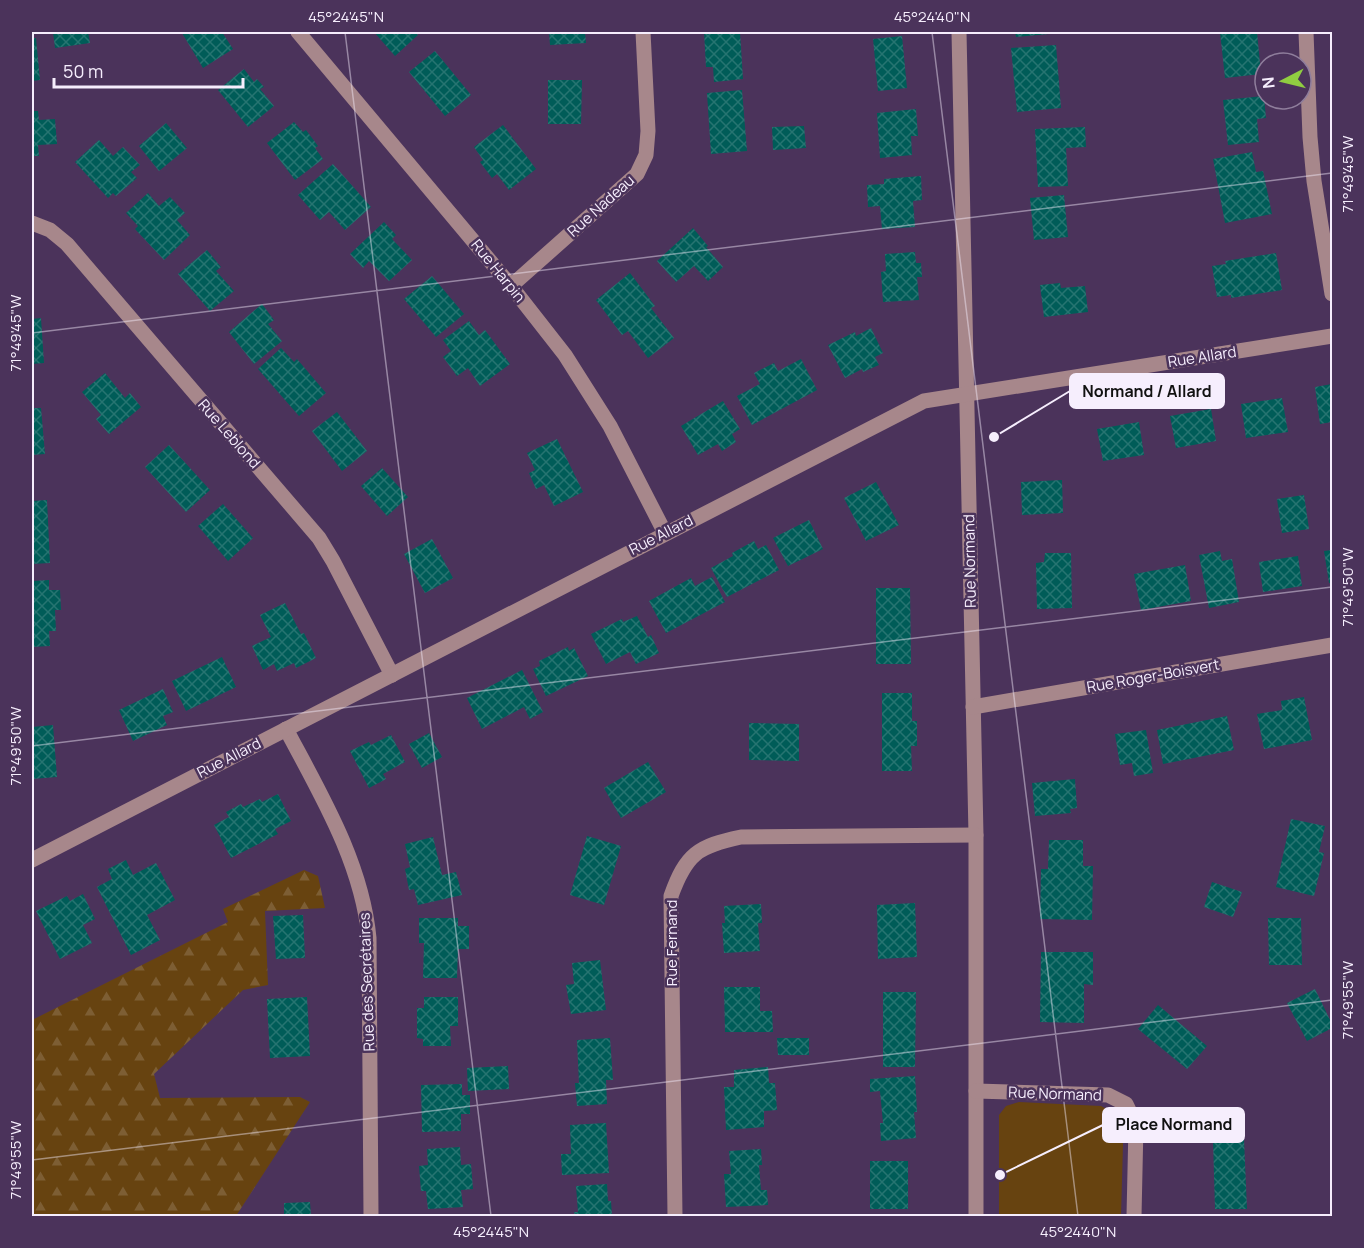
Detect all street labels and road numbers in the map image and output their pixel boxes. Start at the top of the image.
street label: Rue Nadeau [563,170,639,241]
street label: Rue Harpin [466,235,530,307]
street label: Rue Allard [1166,341,1238,372]
street label: Rue Leblond [193,394,265,473]
street label: Rue Allard [625,510,696,560]
street label: Rue Normand [958,514,981,608]
street label: Rue Roger-Boisvert [1085,653,1221,698]
street label: Rue Allard [193,733,264,783]
street label: Rue Fernand [661,900,682,986]
street label: Rue des Secrétaires [354,912,379,1052]
street label: Rue Normand [1008,1081,1102,1106]

